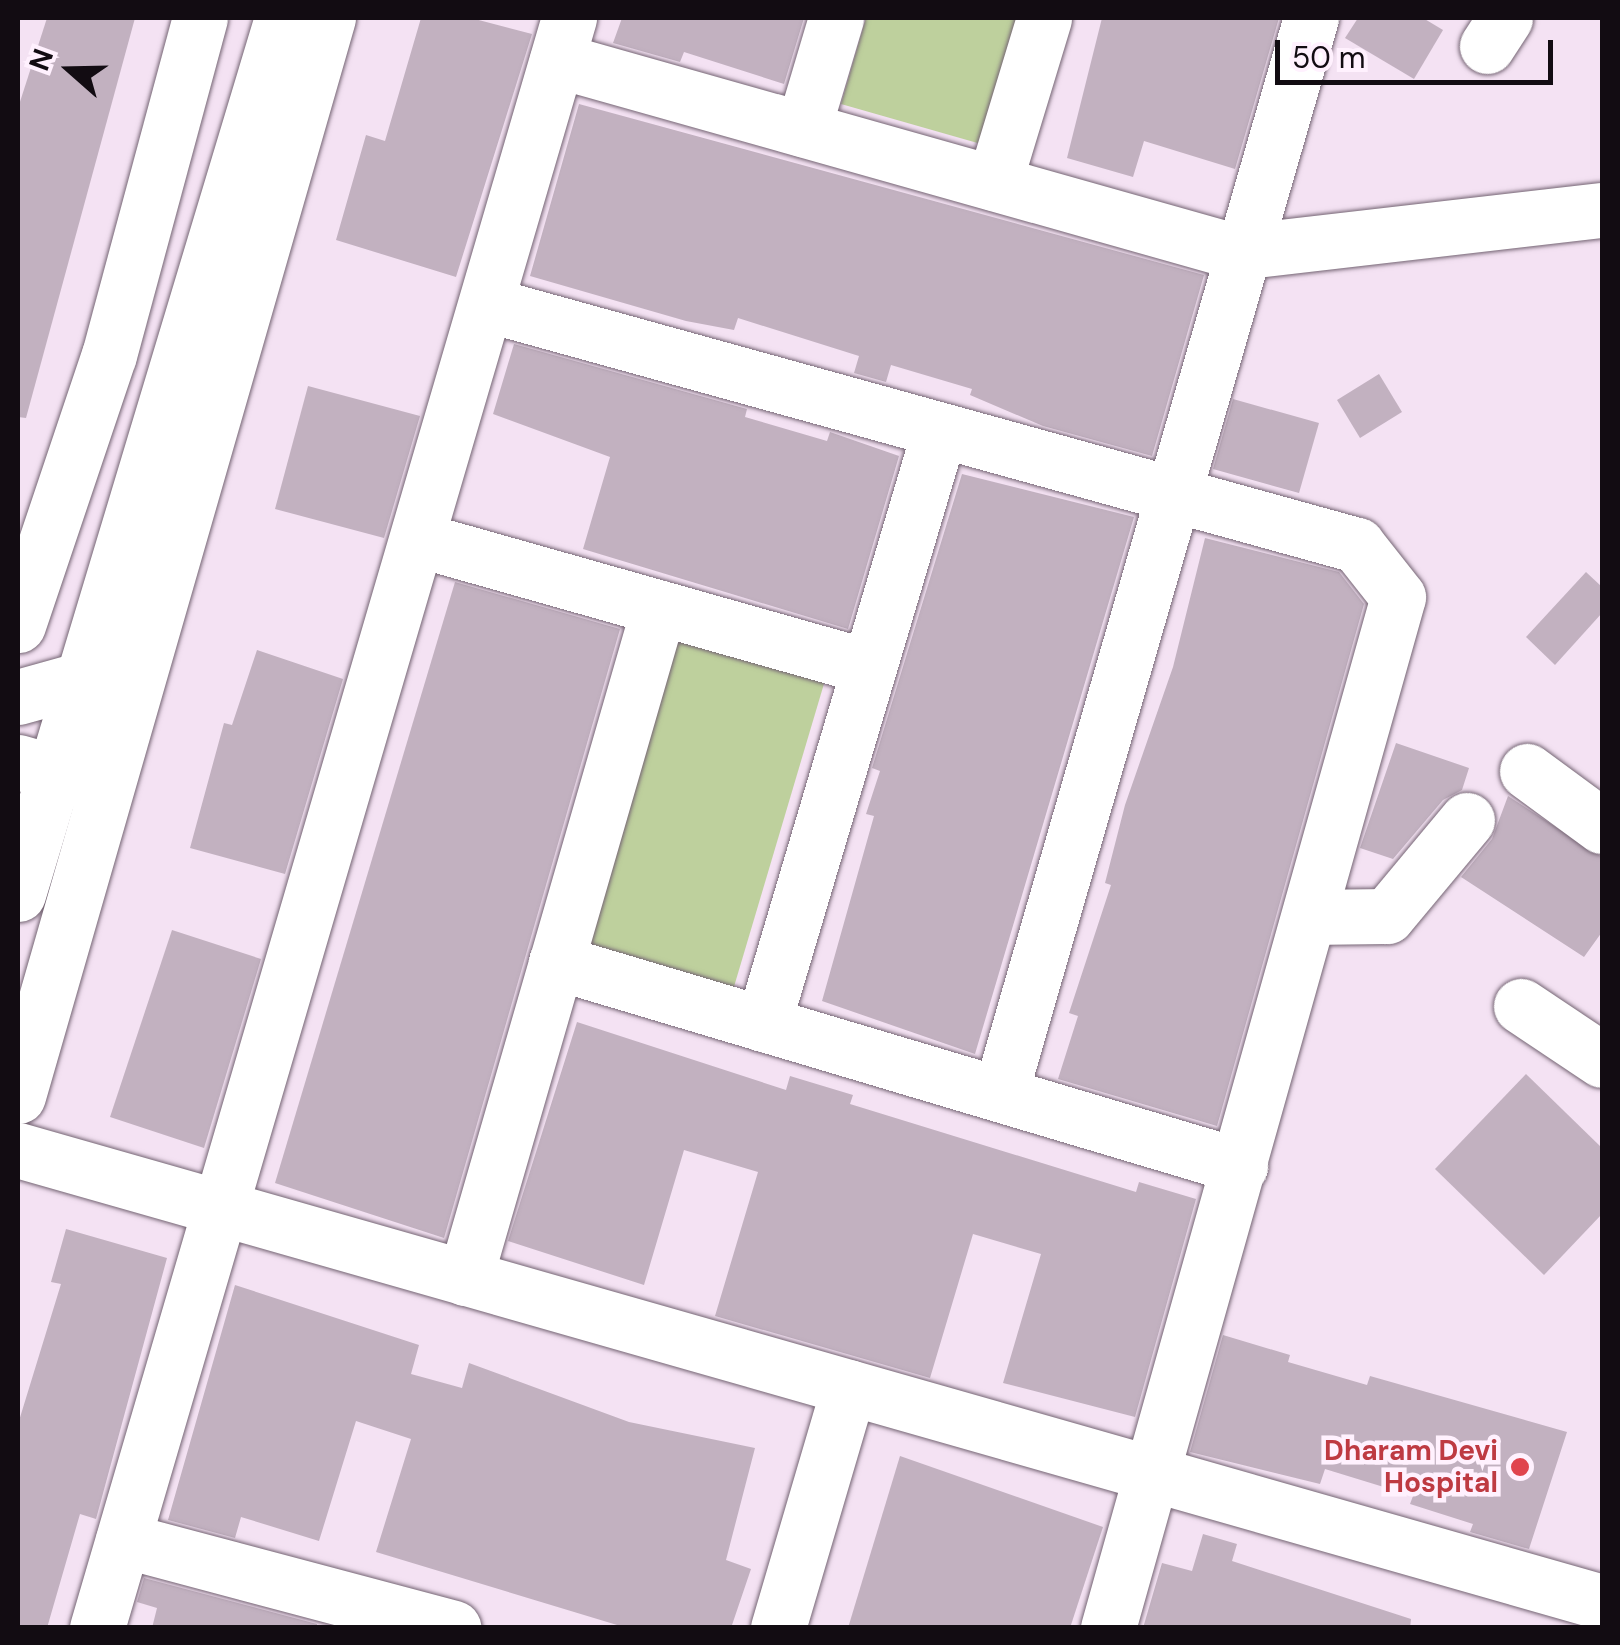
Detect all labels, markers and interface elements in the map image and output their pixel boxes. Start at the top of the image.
north arrow [20,20,120,120]
scale bar [1280,20,1558,82]
text: 50 m [1292,38,1366,77]
text: N [20,44,62,75]
place label: Dharam Devi Hospital [1324,1434,1498,1500]
marker: Dharam Devi Hospital [1507,1454,1533,1480]

